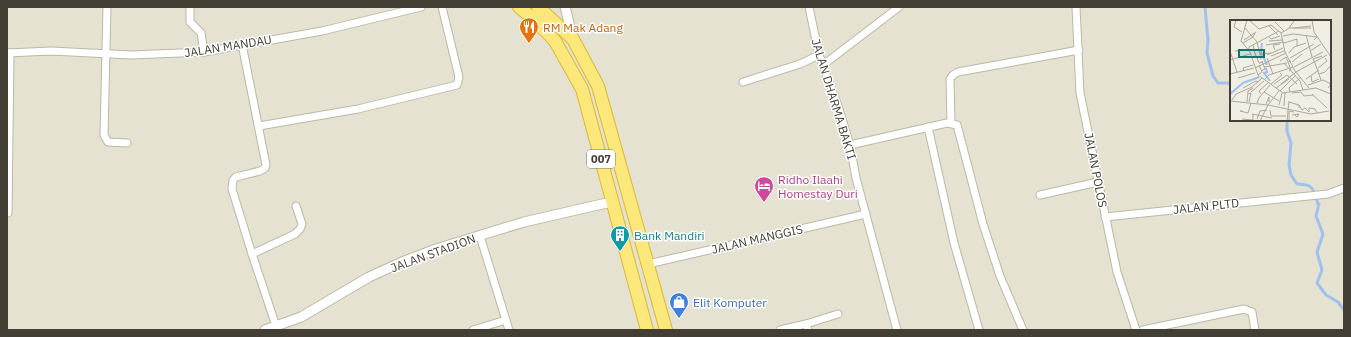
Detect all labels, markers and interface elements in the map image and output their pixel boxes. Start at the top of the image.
restaurant icon: RM Mak Adang [518,16,540,44]
place label: RM Mak Adang [543,20,623,35]
inset map [1230,20,1331,121]
street label: JALAN MANDAU [183,32,273,60]
street label: JALAN DHARMA BAKTI [808,37,860,161]
street label: JALAN POLOS [1081,131,1111,209]
road number: 007 [587,150,615,168]
place label: Ridho Ilaahi Homestay Duri [778,172,858,201]
hotel icon: Ridho Ilaahi Homestay Duri [753,175,775,203]
street label: JALAN PLTD [1172,195,1240,217]
street label: JALAN MANGGIS [710,221,804,257]
building icon: Bank Mandiri [609,224,631,252]
place label: Bank Mandiri [634,228,705,243]
street label: JALAN STADION [388,231,478,275]
shop icon: Elit Komputer [668,291,690,319]
place label: Elit Komputer [693,295,767,310]

